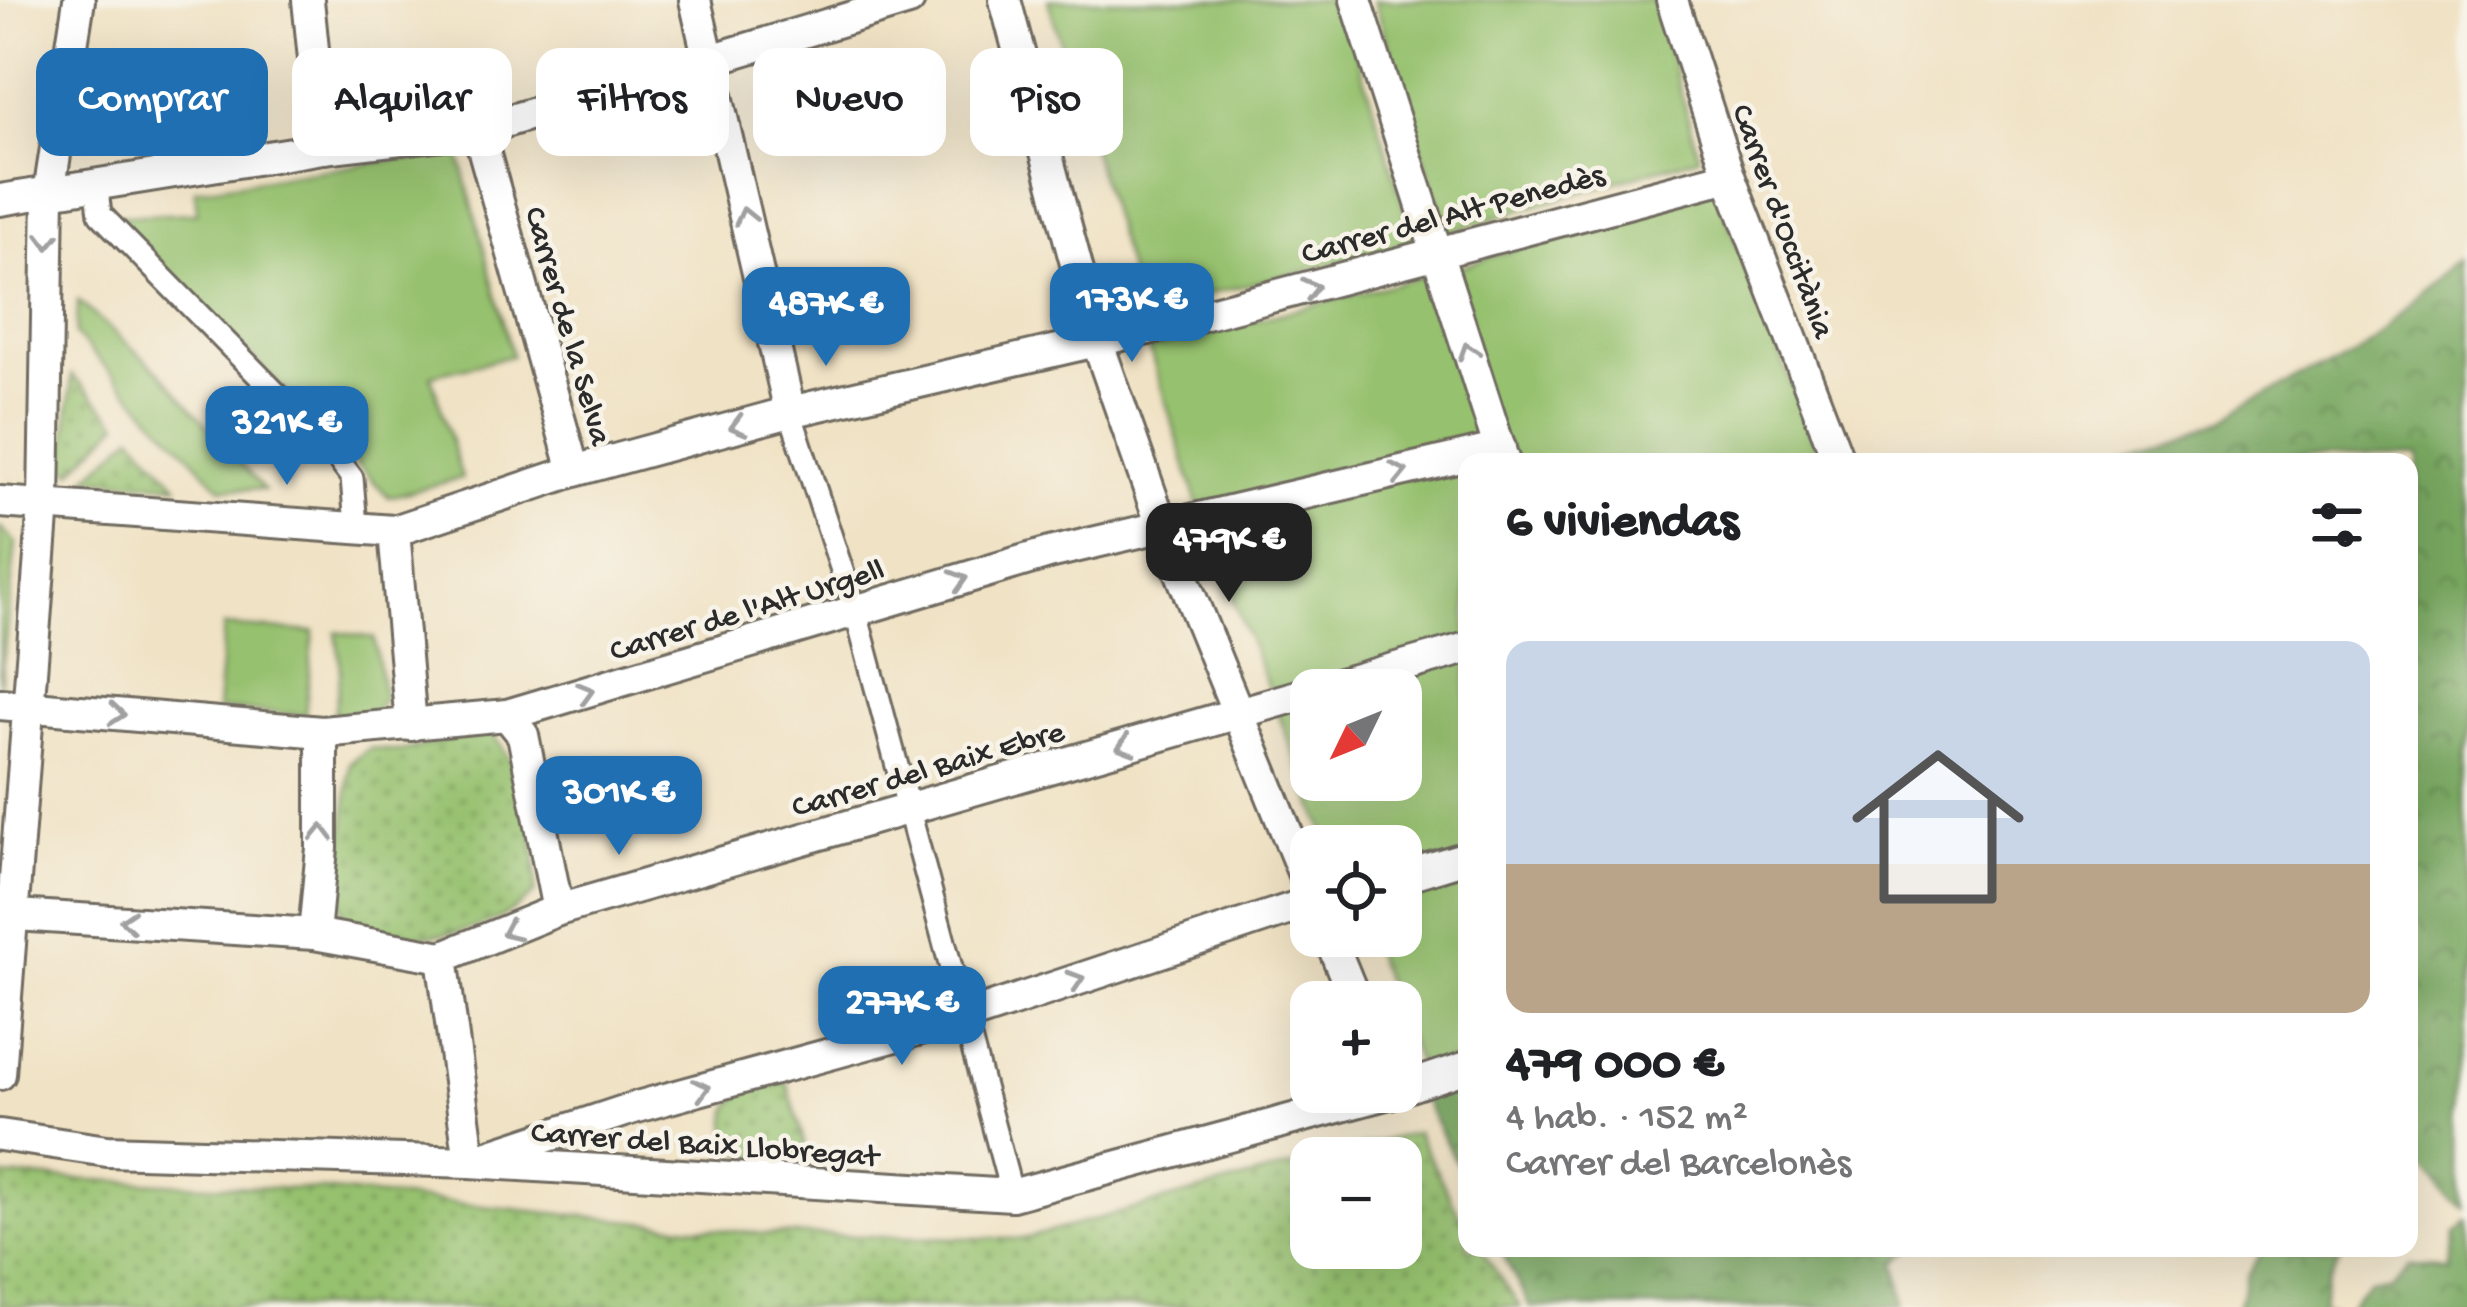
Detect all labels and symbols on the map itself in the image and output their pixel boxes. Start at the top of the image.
street label: Carrer d'Occitània [1720,100,1841,346]
street label: Carrer del Alt Penedès [1298,158,1610,276]
street label: Carrer de la Selva [513,203,618,452]
one-way arrow [734,207,759,227]
one-way arrow [35,233,61,251]
pin: 173K € [1034,263,1230,365]
pin: 487K € [728,267,924,369]
one-way arrow [1301,277,1321,302]
one-way arrow [1458,341,1483,362]
pin: 321K € [189,386,385,488]
one-way arrow [728,412,749,437]
one-way arrow [1389,460,1409,485]
pin: 479K € [1131,503,1327,605]
street label: Carrer de l'Alt Urgell [606,553,890,673]
one-way arrow [948,569,969,594]
north arrow [1290,669,1422,801]
one-way arrow [575,681,596,706]
one-way arrow [108,701,127,726]
street label: Carrer del Baix Ebre [788,714,1070,829]
one-way arrow [1115,732,1136,757]
pin: 301K € [521,756,717,858]
one-way arrow [308,823,334,842]
one-way arrow [118,909,137,935]
one-way arrow [501,917,523,941]
pin: 277K € [804,966,1000,1068]
one-way arrow [1064,970,1085,994]
one-way arrow [690,1078,711,1103]
street label: Carrer del Baix Llobregat [530,1116,882,1178]

